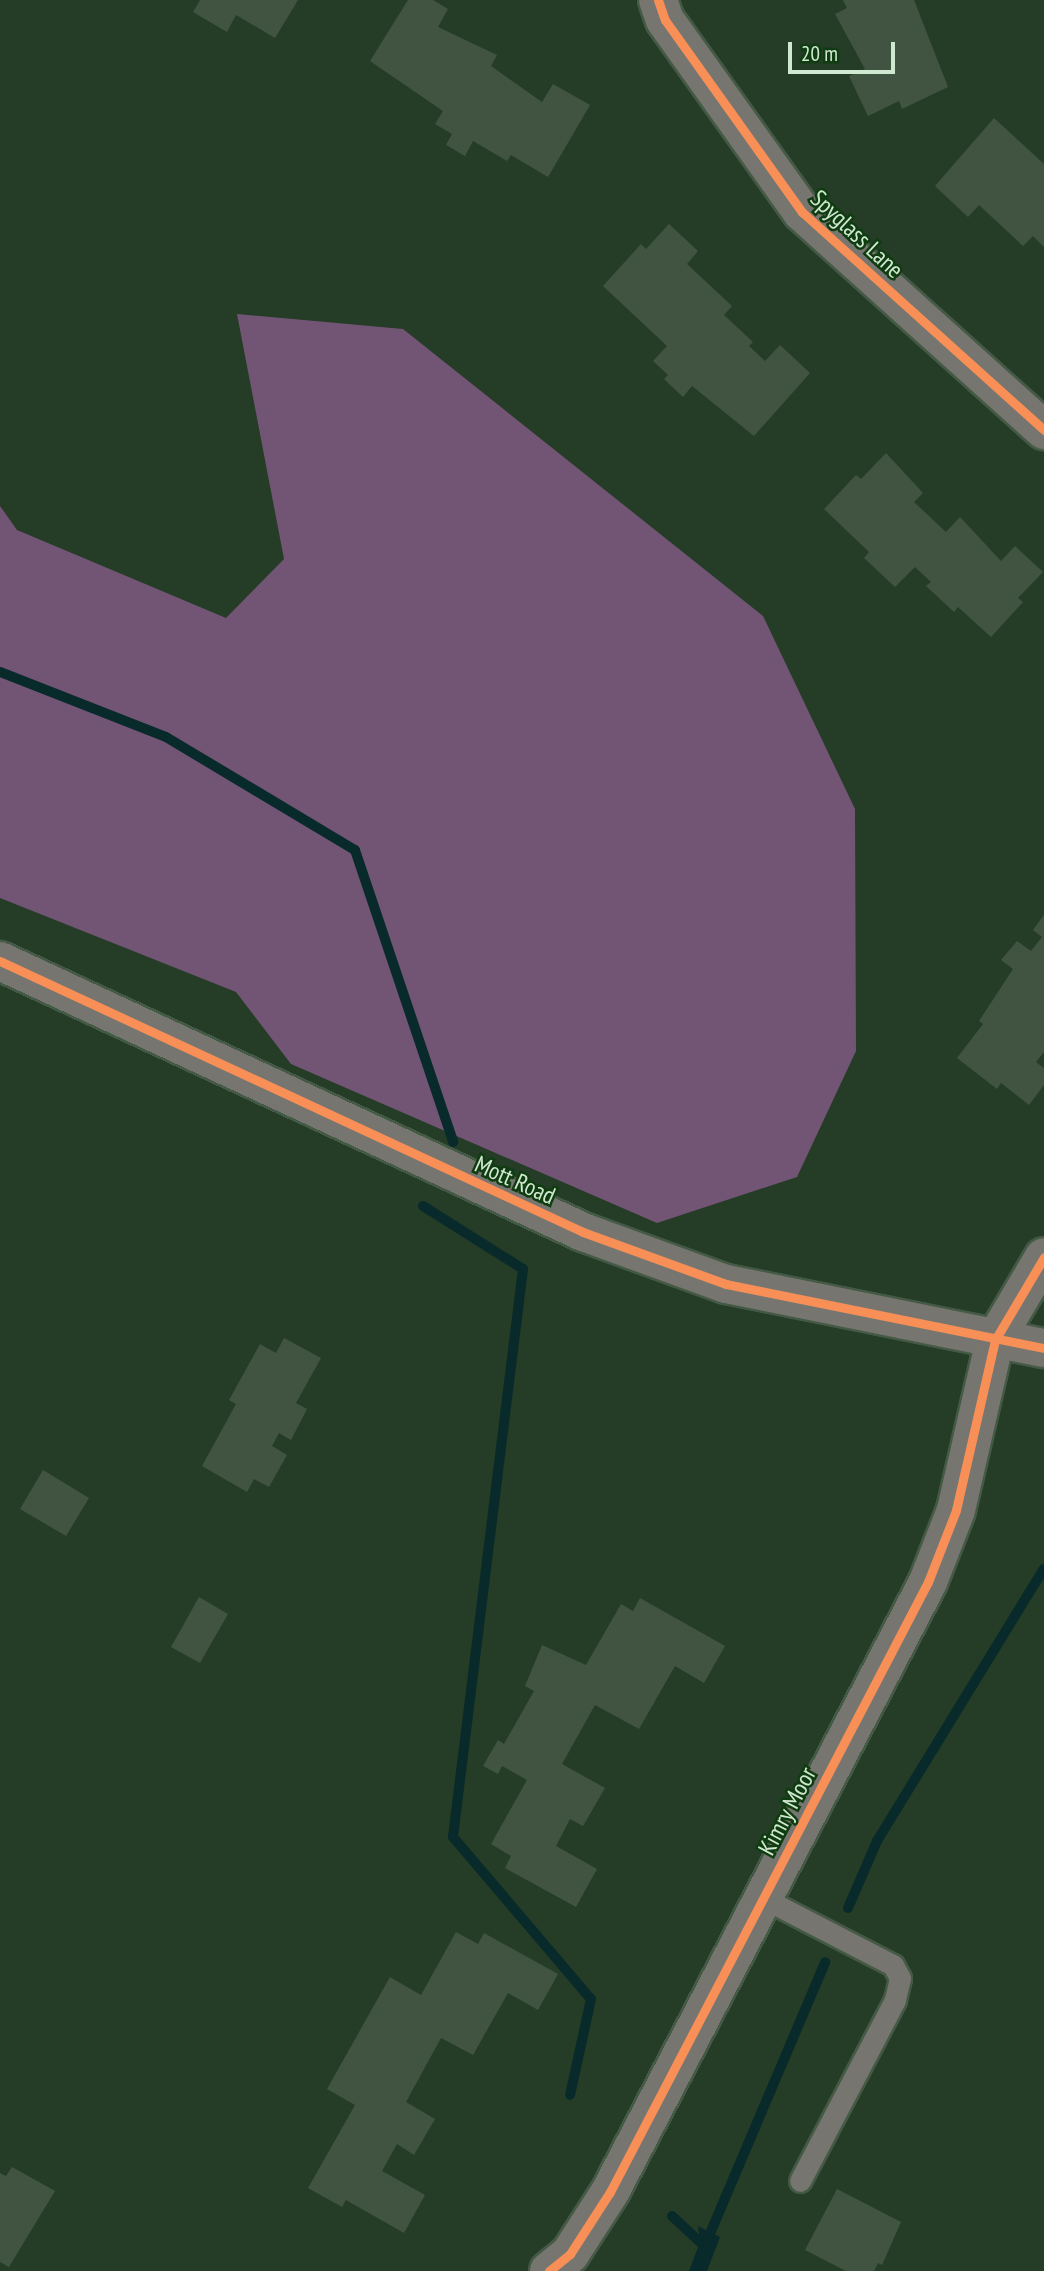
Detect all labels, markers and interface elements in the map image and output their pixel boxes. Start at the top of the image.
scale bar [792,28,899,72]
text: 20 m [801,40,838,67]
street label: Spyglass Lane [805,184,909,284]
street label: Mott Road [470,1150,560,1210]
street label: Kimry Moor [752,1762,822,1860]

